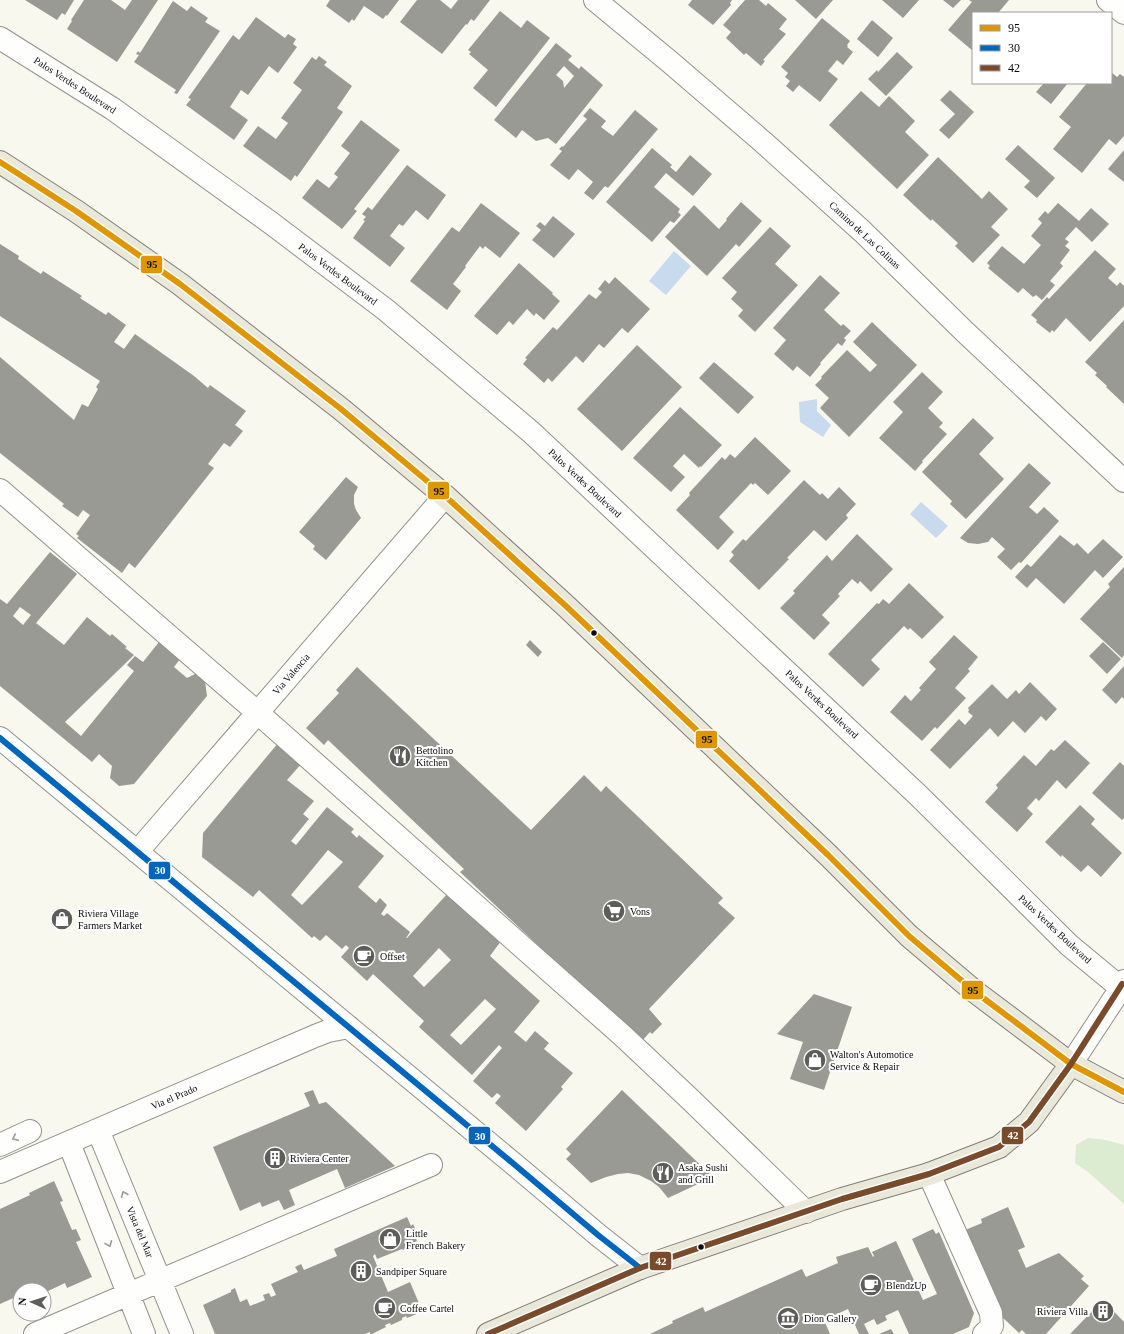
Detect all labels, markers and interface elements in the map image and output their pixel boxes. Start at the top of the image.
legend [972,12,1112,84]
text: 95 [1008,21,1020,35]
text: 30 [1008,41,1020,55]
street label: Palos Verdes Boulevard [32,54,118,116]
text: 42 [1008,61,1020,75]
street label: Camino de Las Colinas [827,199,903,271]
street label: Palos Verdes Boulevard [297,241,379,307]
line badge: 95 [140,255,163,274]
text: 95 [147,258,158,270]
street label: Palos Verdes Boulevard [546,446,624,520]
line badge: 95 [427,481,450,500]
text: 95 [434,485,445,497]
unlabelled marker [589,628,599,638]
street label: Via Valencia [270,651,312,697]
street label: Palos Verdes Boulevard [783,667,861,741]
line badge: 95 [695,730,718,749]
text: 95 [702,733,713,745]
restaurant icon: Bettolino Kitchen [387,743,413,769]
place label: Bettolino Kitchen [416,745,453,768]
line badge: 30 [148,861,171,880]
text: 30 [155,864,166,876]
street label: Palos Verdes Boulevard [1016,892,1094,966]
supermarket icon: Vons [601,898,627,924]
shop icon: Riviera Village Farmers Market [49,906,75,932]
place label: Vons [630,906,650,917]
place label: Riviera Village Farmers Market [78,908,142,931]
cafe icon: Offset [351,943,377,969]
place label: Offset [380,951,405,962]
line badge: 95 [961,980,984,1000]
text: 95 [968,984,979,996]
shop icon: Walton's Automotice Service & Repair [802,1047,828,1073]
place label: Walton's Automotice Service & Repair [830,1049,914,1072]
street label: Via el Prado [149,1082,199,1112]
line badge: 30 [468,1126,491,1145]
line badge: 42 [1001,1126,1024,1145]
text: 42 [1008,1129,1019,1141]
text: 30 [475,1130,486,1142]
one-way arrow [12,1133,20,1141]
building icon: Riviera Center [262,1145,288,1171]
place label: Riviera Center [290,1153,349,1164]
restaurant icon: Asaka Sushi and Grill [650,1160,676,1186]
place label: Asaka Sushi and Grill [678,1162,728,1185]
one-way arrow [121,1191,129,1198]
street label: Vista del Mar [124,1205,156,1260]
shop icon: Little French Bakery [377,1226,403,1252]
place label: Little French Bakery [406,1228,465,1251]
one-way arrow [104,1240,112,1247]
unlabelled marker [696,1242,706,1252]
line badge: 42 [649,1251,672,1271]
text: 42 [656,1255,667,1267]
building icon: Sandpiper Square [348,1258,374,1284]
place label: Sandpiper Square [376,1266,447,1277]
cafe icon: BlendzUp [858,1272,884,1298]
place label: BlendzUp [886,1280,927,1291]
north arrow [12,1282,52,1322]
cafe icon: Coffee Cartel [372,1295,398,1321]
text: N [16,1297,28,1306]
building icon: Riviera Villa [1090,1298,1116,1324]
place label: Coffee Cartel [400,1303,454,1314]
museum icon: Dion Gallery [775,1305,801,1331]
place label: Riviera Villa [1037,1306,1089,1317]
place label: Dion Gallery [804,1313,857,1324]

